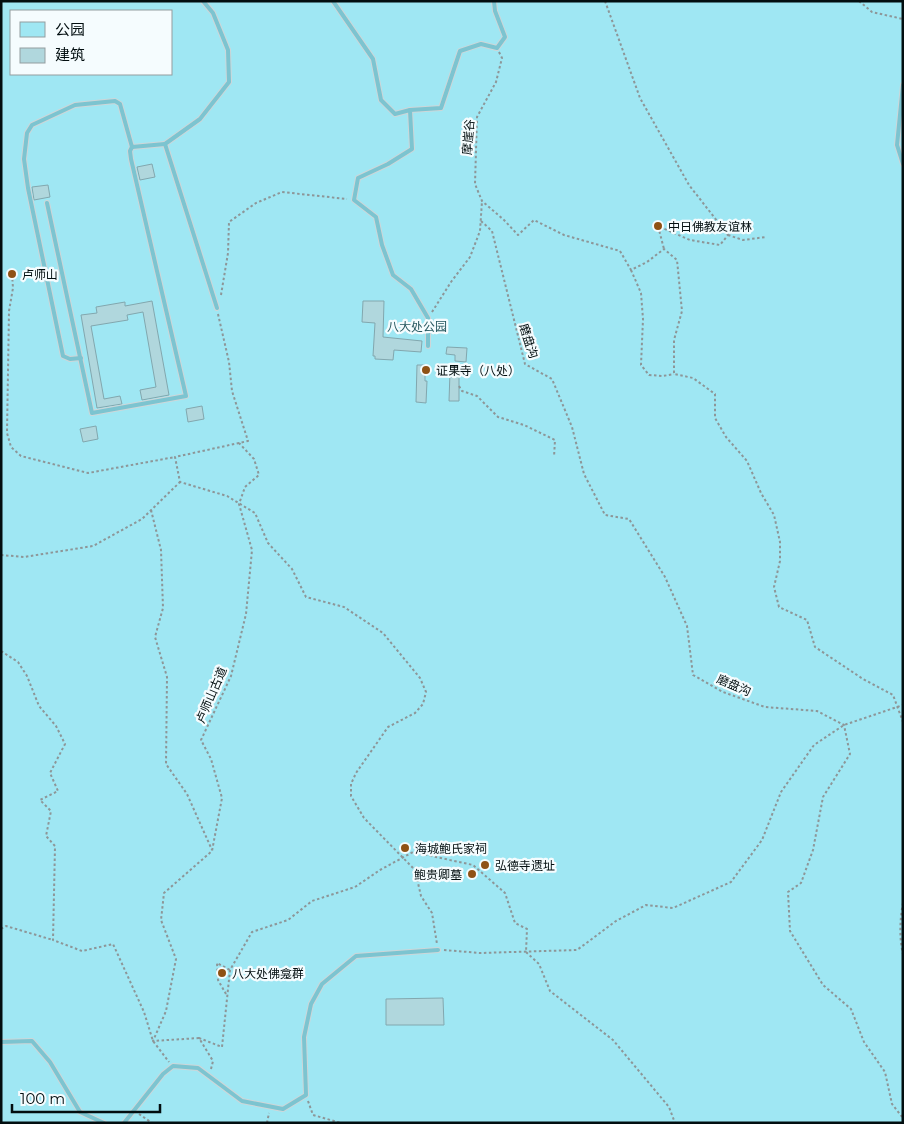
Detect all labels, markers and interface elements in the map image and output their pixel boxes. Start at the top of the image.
legend [10,10,172,75]
text: 公园 [55,20,85,39]
text: 建筑 [55,45,85,64]
street label: 摩崖谷 [459,118,477,156]
place label: 中日佛教友谊林 [668,219,752,234]
marker: 中日佛教友谊林 [652,220,664,232]
place label: 卢师山 [22,267,58,282]
marker: 卢师山 [6,268,18,280]
park label: 八大处公园 [387,319,447,334]
street label: 磨盘沟 [516,322,542,360]
place label: 证果寺（八处） [436,363,520,378]
marker: 证果寺（八处） [420,364,432,376]
street label: 卢师山古道 [192,664,230,726]
street label: 磨盘沟 [714,671,754,699]
place label: 海城鲍氏家祠 [415,841,487,856]
marker: 海城鲍氏家祠 [399,842,411,854]
place label: 弘德寺遗址 [495,858,555,873]
marker: 弘德寺遗址 [479,859,491,871]
place label: 鲍贵卿墓 [414,867,462,882]
marker: 鲍贵卿墓 [466,868,478,880]
place label: 八大处佛龛群 [232,966,304,981]
marker: 八大处佛龛群 [216,967,228,979]
scale bar [12,1082,160,1114]
text: 100 m [20,1089,65,1108]

